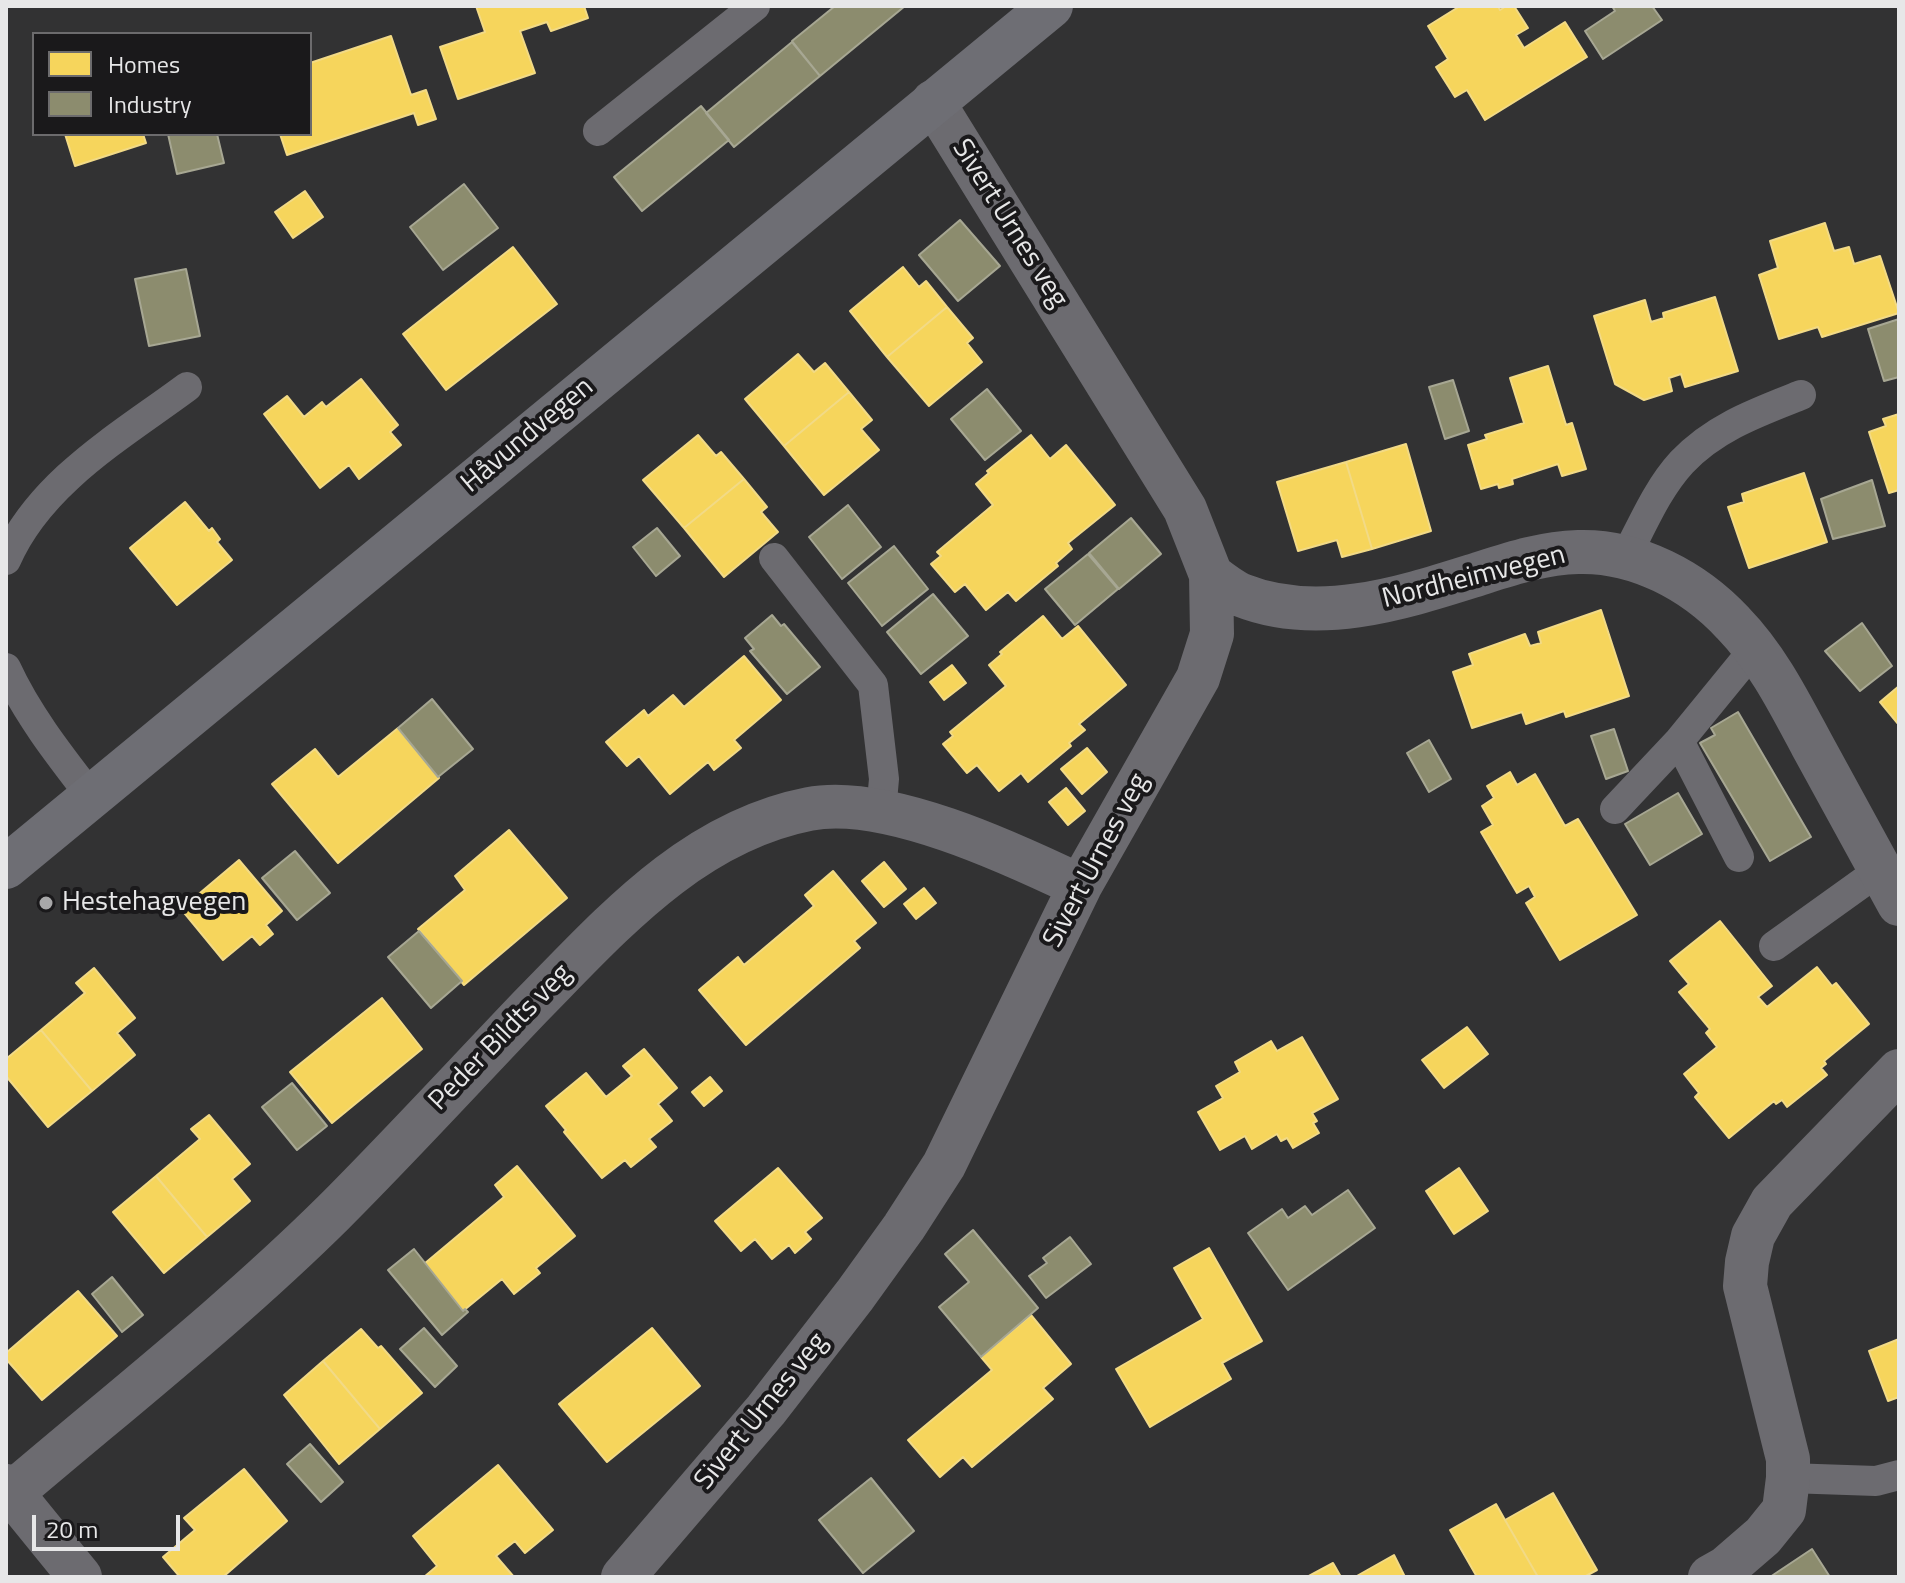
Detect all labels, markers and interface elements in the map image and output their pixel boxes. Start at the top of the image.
legend [32,32,312,136]
text: Homes [108,46,180,82]
text: Industry [108,86,192,122]
street label: Sivert Urnes veg [944,134,1074,314]
street label: Håvundvegen [455,371,601,501]
street label: Nordheimvegen [1379,539,1569,617]
street label: Sivert Urnes veg [1037,768,1157,954]
place label: Hestehagvegen [62,886,246,920]
marker: Hestehagvegen [37,894,55,912]
street label: Peder Bildts veg [423,958,579,1118]
street label: Sivert Urnes veg [688,1327,836,1497]
scale bar [36,1499,184,1549]
text: 20 m [46,1511,98,1547]

